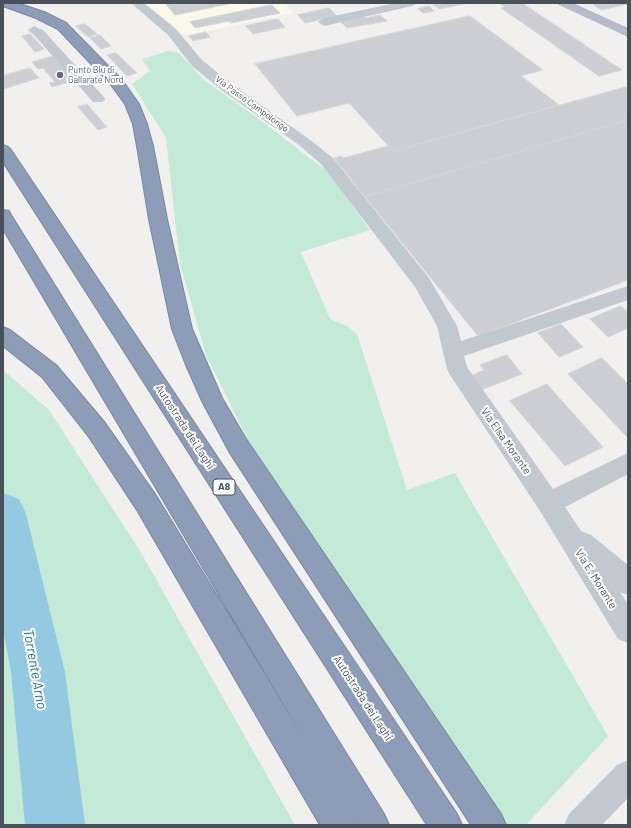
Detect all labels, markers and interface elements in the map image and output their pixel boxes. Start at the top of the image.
place label: Punto Blu di Gallarate Nord [68,65,123,86]
marker: Punto Blu di Gallarate Nord [55,70,65,80]
street label: Via Passo Campolongo [213,74,291,134]
street label: Autostrada dei Laghi [153,382,217,472]
street label: Via Elsa Morante [478,405,534,477]
road number: A8 [213,479,235,495]
street label: Via E. Morante [572,547,620,611]
water label: Torrente Arno [20,628,50,710]
street label: Autostrada dei Laghi [331,653,395,743]

